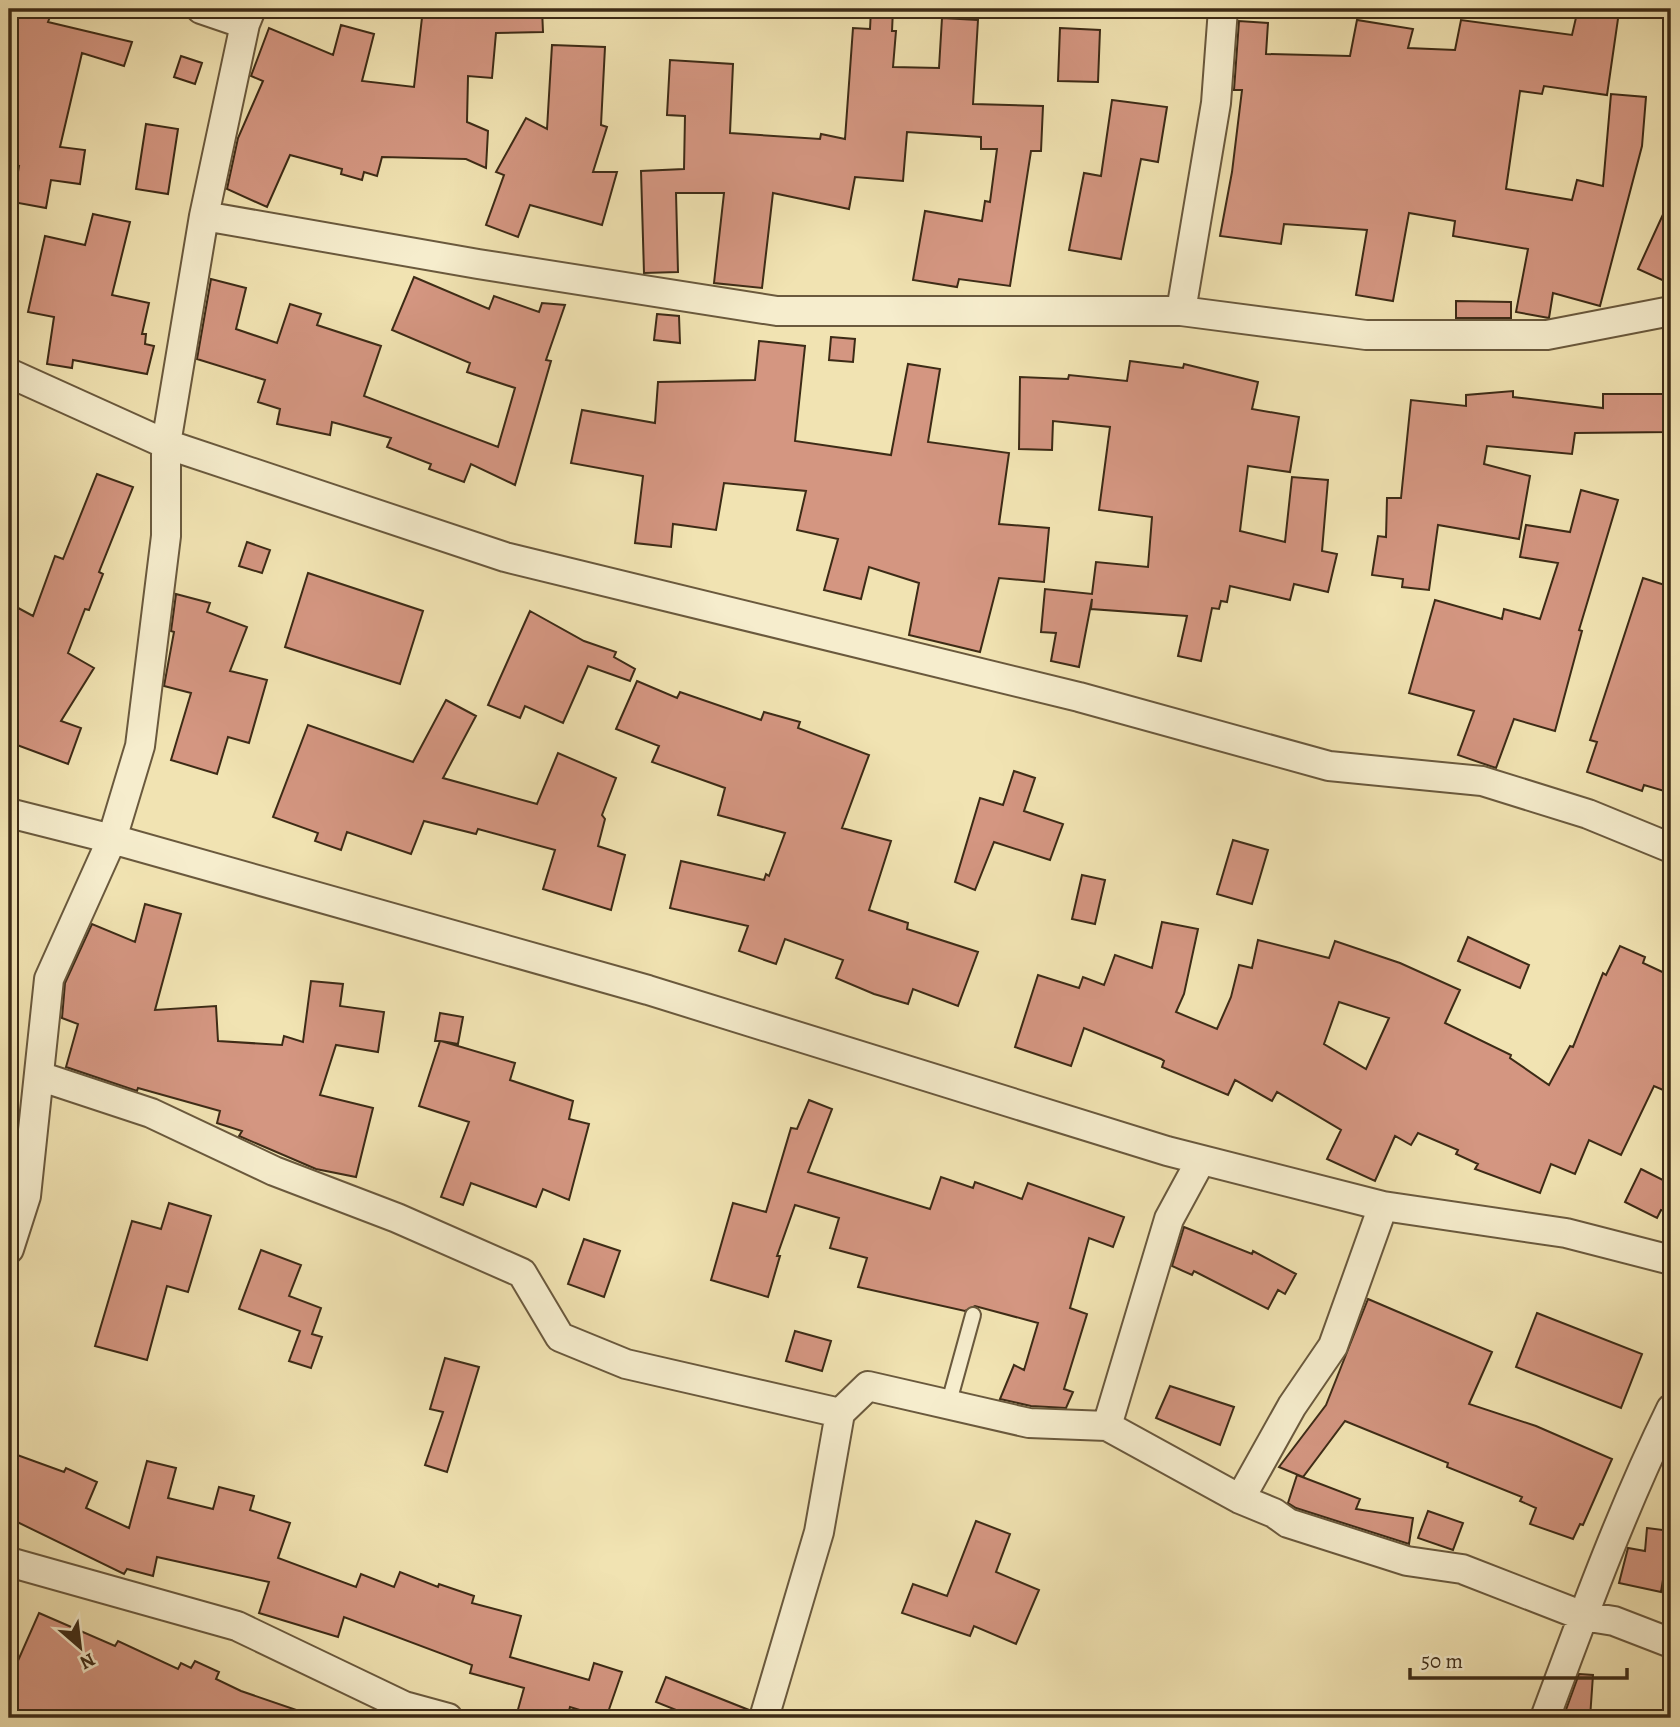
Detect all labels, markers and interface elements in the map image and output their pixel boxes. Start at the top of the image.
north arrow [46,1612,116,1682]
scale bar [1410,1636,1628,1680]
text: N [75,1646,100,1676]
text: 50 m [1421,1647,1463,1675]

